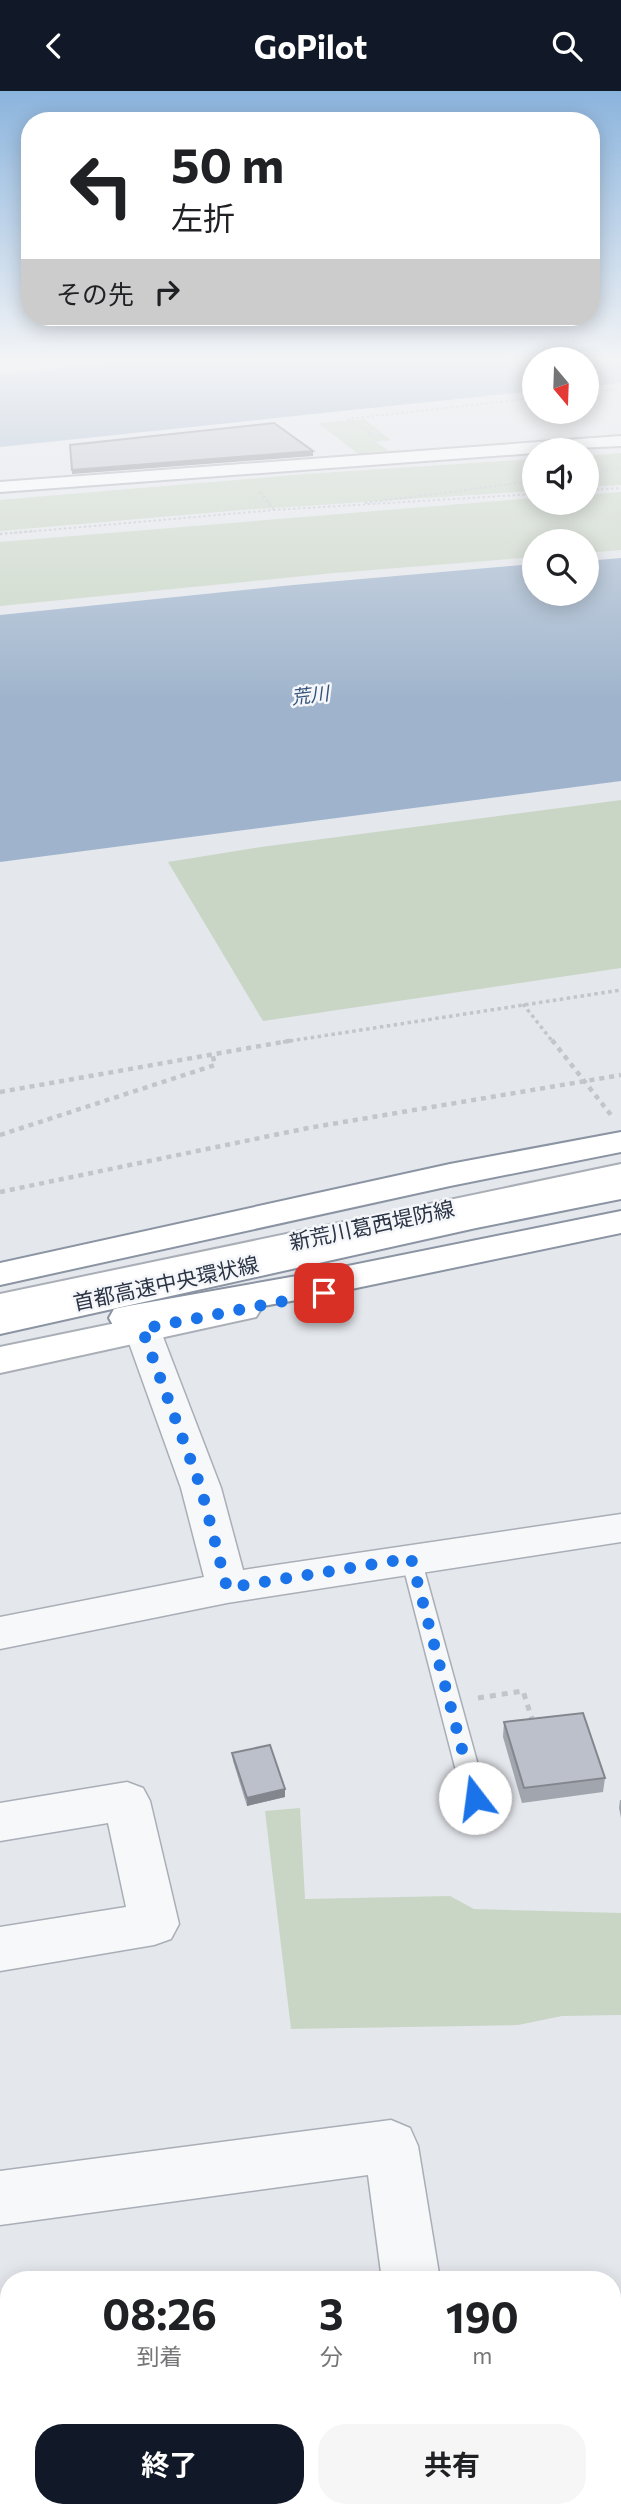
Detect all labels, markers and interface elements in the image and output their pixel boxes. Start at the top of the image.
text: GoPilot [254,26,367,66]
icon: back [35,27,73,65]
icon: search [548,27,586,65]
text: 50 m [171,133,284,193]
icon: left [56,140,147,231]
text: 左折 [171,197,235,237]
icon: right [148,273,186,311]
text: その先 [56,278,134,309]
north arrow [522,347,598,423]
map controls [522,347,599,606]
button: sound [522,438,599,515]
button: search [522,529,599,606]
water label: 荒川 [290,681,332,708]
street label: 新荒川葛西堤防線 [287,1195,456,1254]
street label: 首都高速中央環状線 [71,1251,261,1314]
pin [294,1263,354,1323]
icon: arrive [305,1274,343,1312]
position arrow [438,1761,512,1835]
text: 08:26 [102,2287,217,2339]
text: 3 [319,2287,344,2339]
text: 190 [446,2290,519,2342]
text: m [472,2341,492,2369]
text: 到着 [137,2342,183,2370]
text: 分 [320,2342,343,2370]
button: 終了 [35,2424,304,2504]
button: 共有 [318,2424,586,2504]

